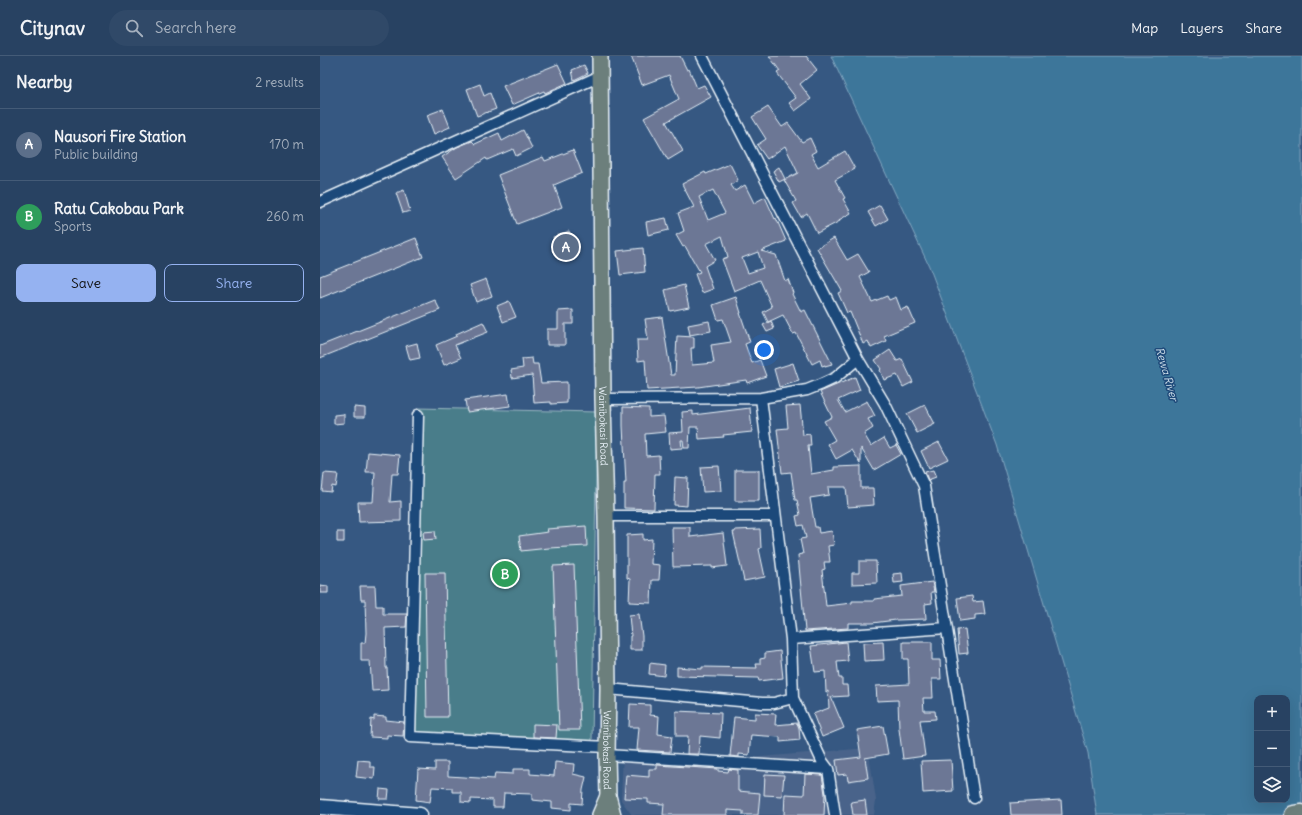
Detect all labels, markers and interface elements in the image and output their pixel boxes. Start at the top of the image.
search box [109,10,389,46]
text: Citynav [20,16,85,40]
icon: search [123,17,145,39]
text: Search here [155,18,236,37]
text: Map [1131,19,1158,37]
text: Layers [1180,19,1223,37]
text: Share [1245,19,1282,37]
text: Nearby [16,71,72,93]
text: 2 results [255,74,304,91]
text: Nausori Fire Station [54,127,186,146]
text: A [25,136,33,153]
text: 170 m [269,136,304,153]
text: Public building [54,146,138,163]
text: Ratu Cakobau Park [54,199,184,218]
text: B [25,208,33,225]
text: 260 m [266,208,304,225]
text: Sports [54,218,92,235]
pin: A [553,232,579,262]
button: Save [16,264,156,302]
button: Share [164,264,304,302]
your location [754,340,774,360]
water label: Rewa River [1153,345,1182,404]
street label: Wainibokasi Road [596,386,611,466]
pin: B [492,559,518,589]
map controls [1254,695,1290,803]
button: + [1254,695,1290,731]
street label: Wainibokasi Road [600,710,614,790]
button: − [1254,731,1290,767]
button: layers [1254,767,1290,803]

